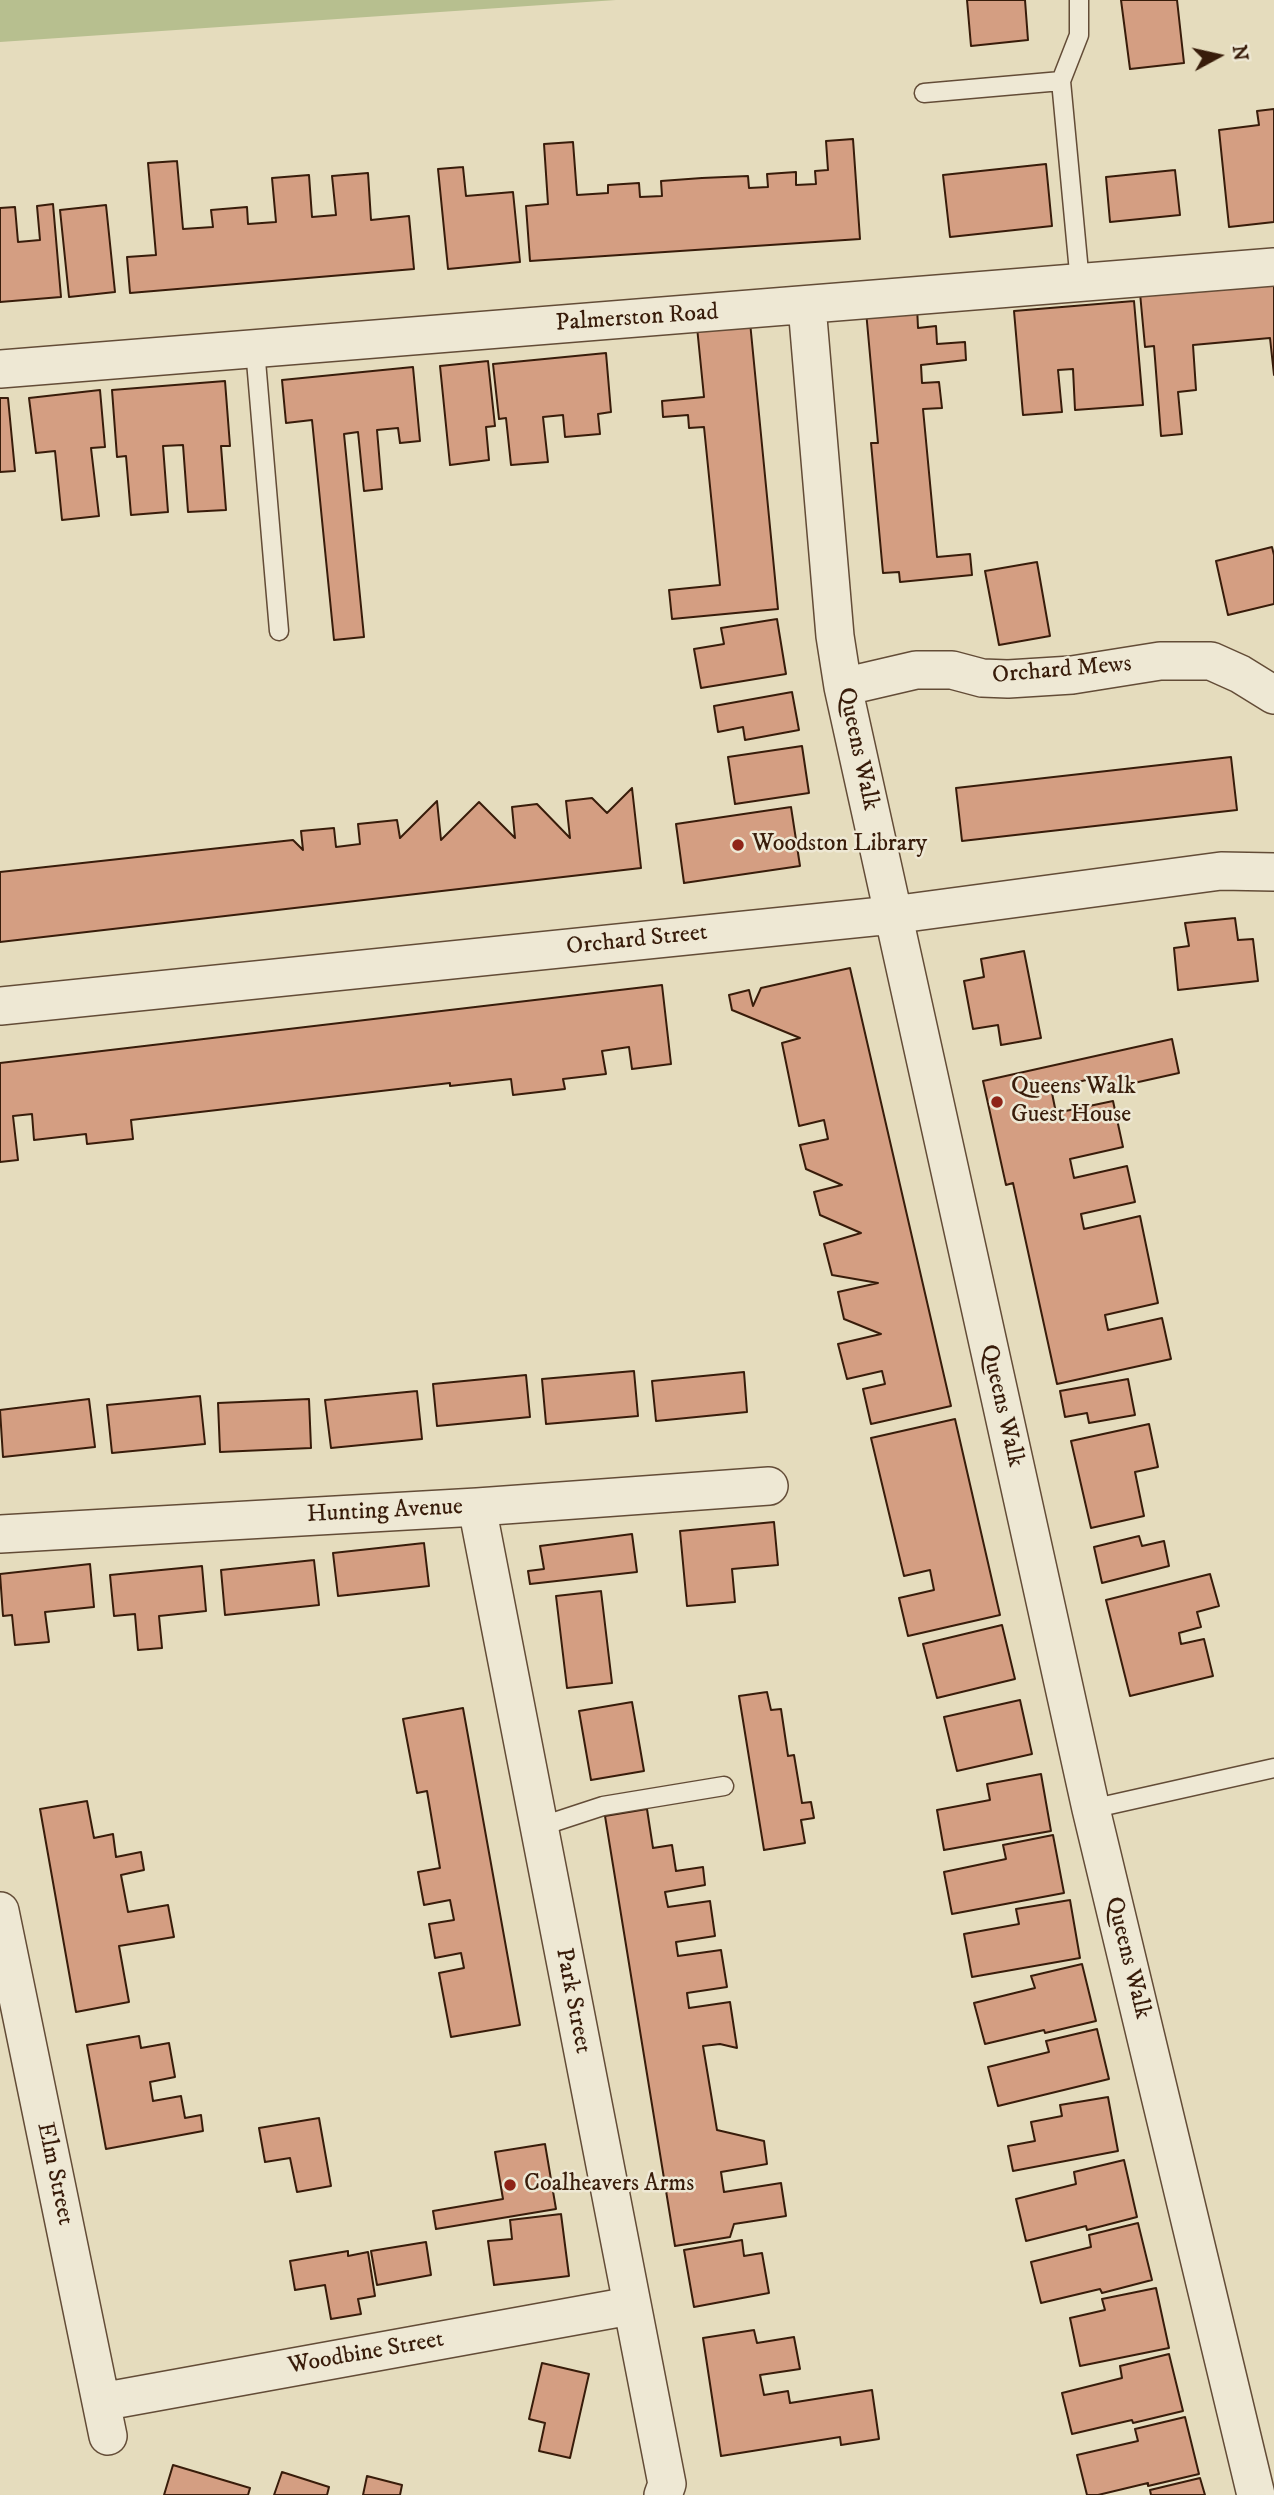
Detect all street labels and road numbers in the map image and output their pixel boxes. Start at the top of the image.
street label: Palmerston Road [555,299,719,339]
street label: Orchard Mews [991,651,1133,691]
street label: Queens Walk [830,685,884,813]
street label: Orchard Street [565,919,709,963]
street label: Queens Walk [973,1342,1029,1470]
street label: Hunting Avenue [306,1494,464,1530]
street label: Queens Walk [1098,1894,1156,2022]
street label: Park Street [548,1946,596,2056]
street label: Elm Street [29,2120,79,2228]
street label: Woodbine Street [286,2326,446,2382]

